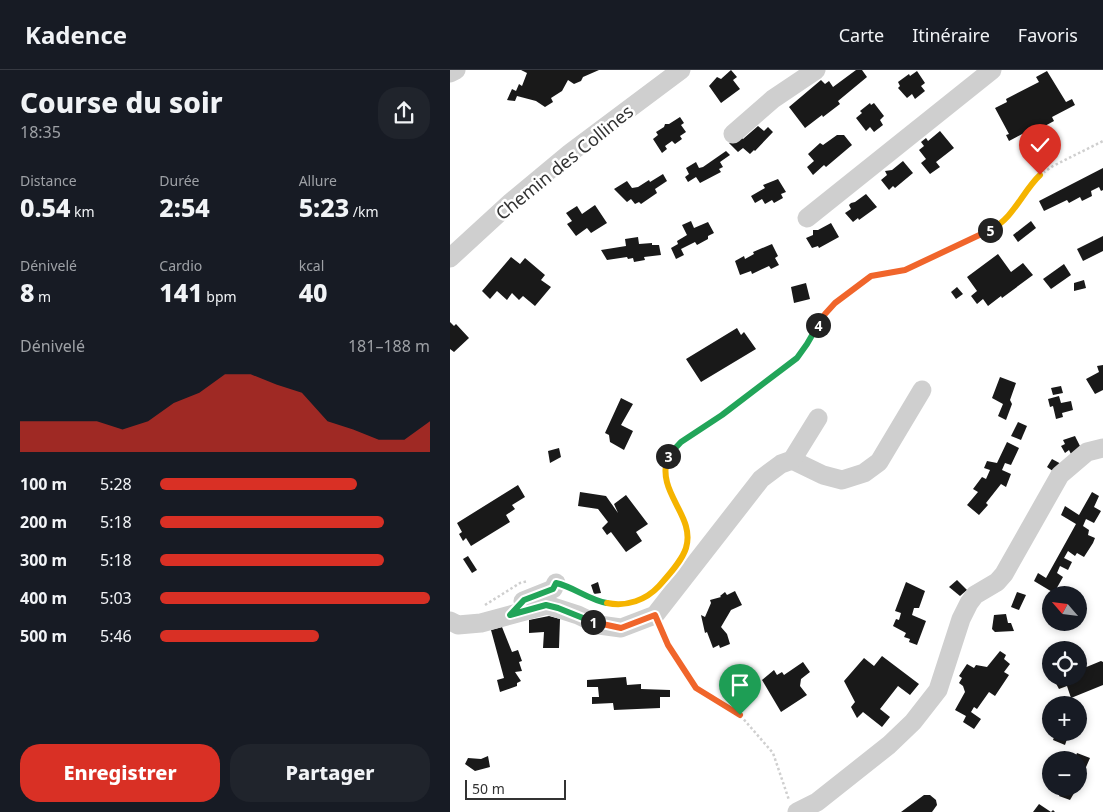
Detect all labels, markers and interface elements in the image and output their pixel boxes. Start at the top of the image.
text: Kadence [25,18,127,51]
text: Carte [839,23,884,47]
text: Itinéraire [912,23,990,47]
text: Favoris [1018,23,1078,47]
text: Course du soir [20,83,222,121]
button: share [378,87,430,139]
street label: Chemin des Collines [490,99,638,225]
text: 18:35 [20,121,61,143]
pin [1019,124,1061,175]
icon: check [1026,131,1054,159]
text: Distance [20,171,77,190]
text: Durée [159,171,200,190]
text: Allure [299,171,337,190]
text: 0.54 [20,190,70,224]
text: 2:54 [159,190,210,224]
text: 5:23 [299,190,349,224]
text: km [70,202,95,221]
text: /km [349,202,379,221]
pin: 5 [978,218,1002,242]
text: 5 [986,221,995,240]
text: Dénivelé [20,256,77,275]
text: Cardio [159,256,202,275]
text: kcal [299,256,324,275]
text: 8 [20,275,34,309]
text: 141 [159,275,203,309]
text: 40 [299,275,328,309]
text: m [34,287,51,306]
text: bpm [203,287,237,306]
pin: 4 [806,312,830,338]
text: 4 [814,316,823,335]
text: Dénivelé [20,335,85,357]
text: 181–188 m [348,335,430,357]
pin: 3 [656,444,680,468]
text: 3 [664,447,673,466]
text: 100 m [20,473,67,495]
text: 5:28 [100,473,132,495]
text: 200 m [20,511,67,533]
text: 5:18 [100,511,132,533]
text: 300 m [20,549,67,571]
text: 5:18 [100,549,132,571]
north arrow [1042,586,1088,631]
map controls [1042,586,1087,796]
text: 400 m [20,587,67,609]
text: 5:03 [100,587,132,609]
pin: 1 [580,610,606,634]
text: 1 [589,613,598,632]
text: 500 m [20,625,67,647]
text: 5:46 [100,625,132,647]
button: locate [1042,641,1087,686]
pin [719,664,761,715]
icon: arrive [726,671,754,699]
button: + [1042,696,1087,741]
button: Enregistrer [20,744,220,802]
button: Partager [230,744,430,802]
button: − [1042,751,1087,796]
scale bar [465,777,566,800]
text: 50 m [472,779,505,798]

